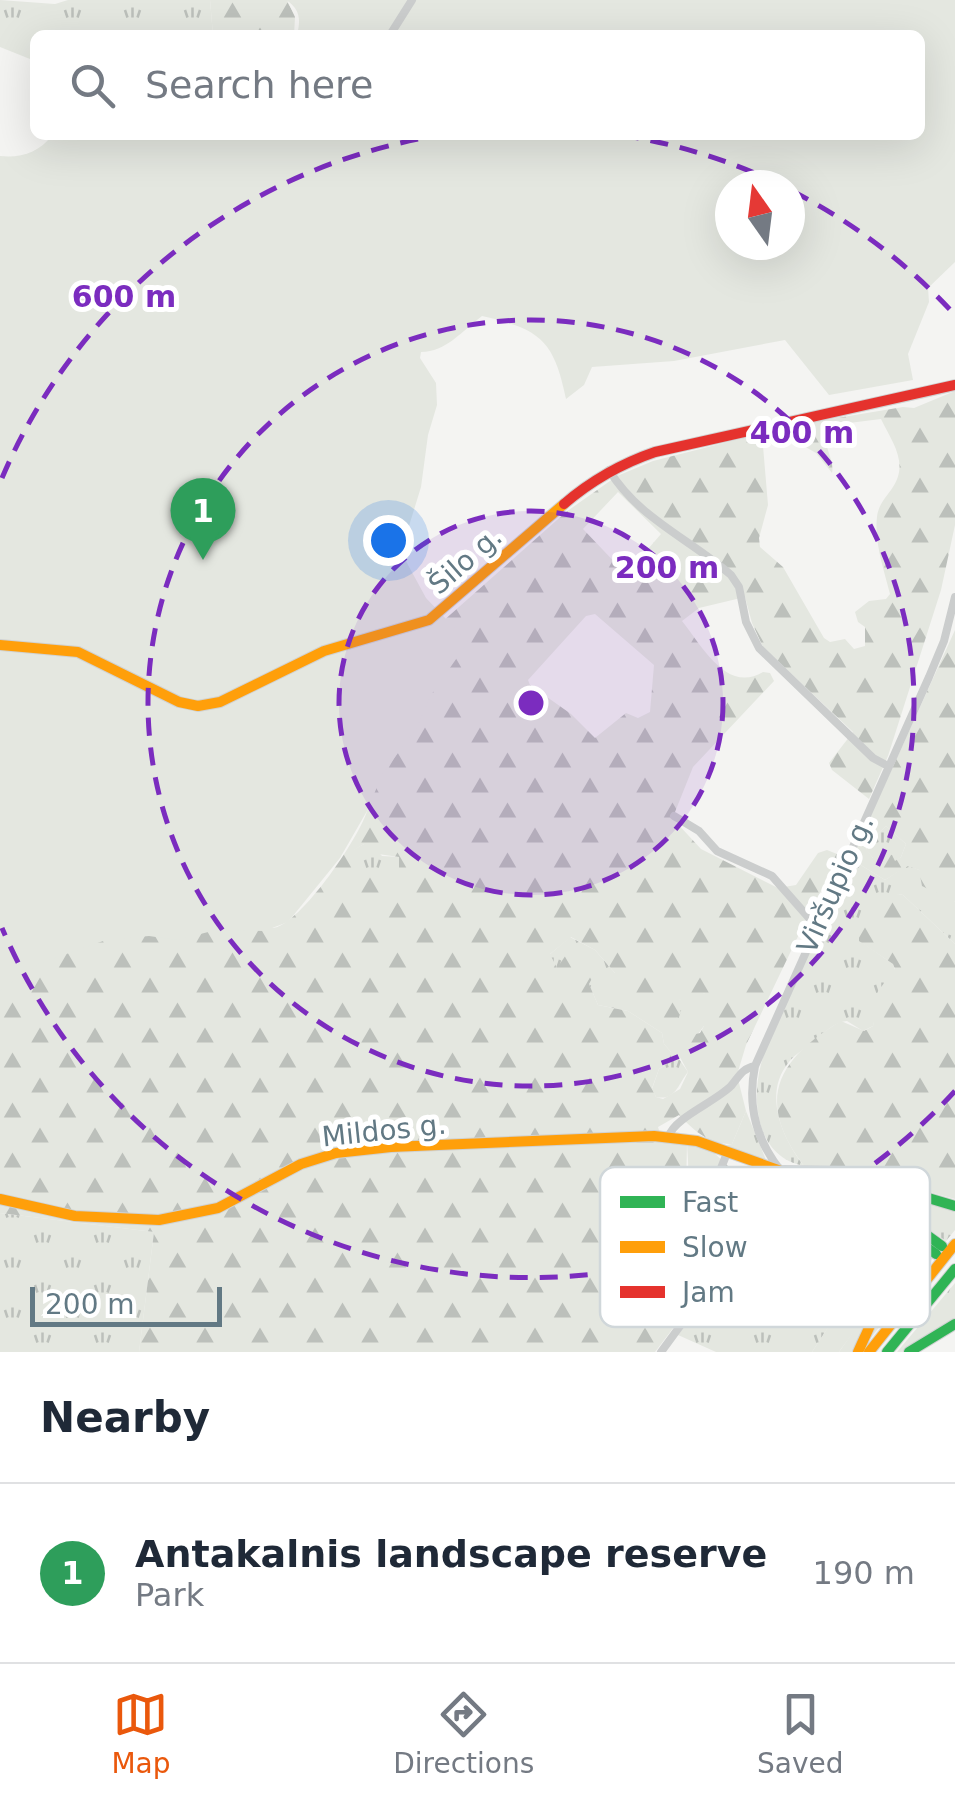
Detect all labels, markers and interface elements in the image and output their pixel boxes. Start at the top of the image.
search box [30,30,925,140]
icon: search [65,58,120,113]
text: Search here [145,63,373,107]
north arrow [715,170,805,260]
text: 600 m [72,279,176,314]
text: 400 m [750,415,854,450]
pin: 1 [170,478,236,560]
your location [363,515,414,566]
street label: Šilo g. [421,519,509,601]
text: 200 m [615,550,719,585]
centre of rings [513,685,549,721]
street label: Viršupio g. [790,810,881,959]
street label: Mildos g. [320,1108,448,1153]
legend [600,1167,930,1327]
text: Fast [682,1186,738,1219]
text: Slow [682,1231,748,1264]
text: Jam [680,1276,735,1309]
scale bar [30,1282,222,1326]
text: 200 m [45,1288,135,1321]
text: Nearby [40,1393,210,1442]
text: Antakalnis landscape reserve [135,1532,767,1576]
text: 1 [61,1554,84,1592]
text: 190 m [813,1554,915,1592]
text: Park [135,1576,204,1614]
tab: Map [111,1687,170,1780]
tab: Directions [393,1687,534,1780]
tab: Saved [757,1687,844,1780]

